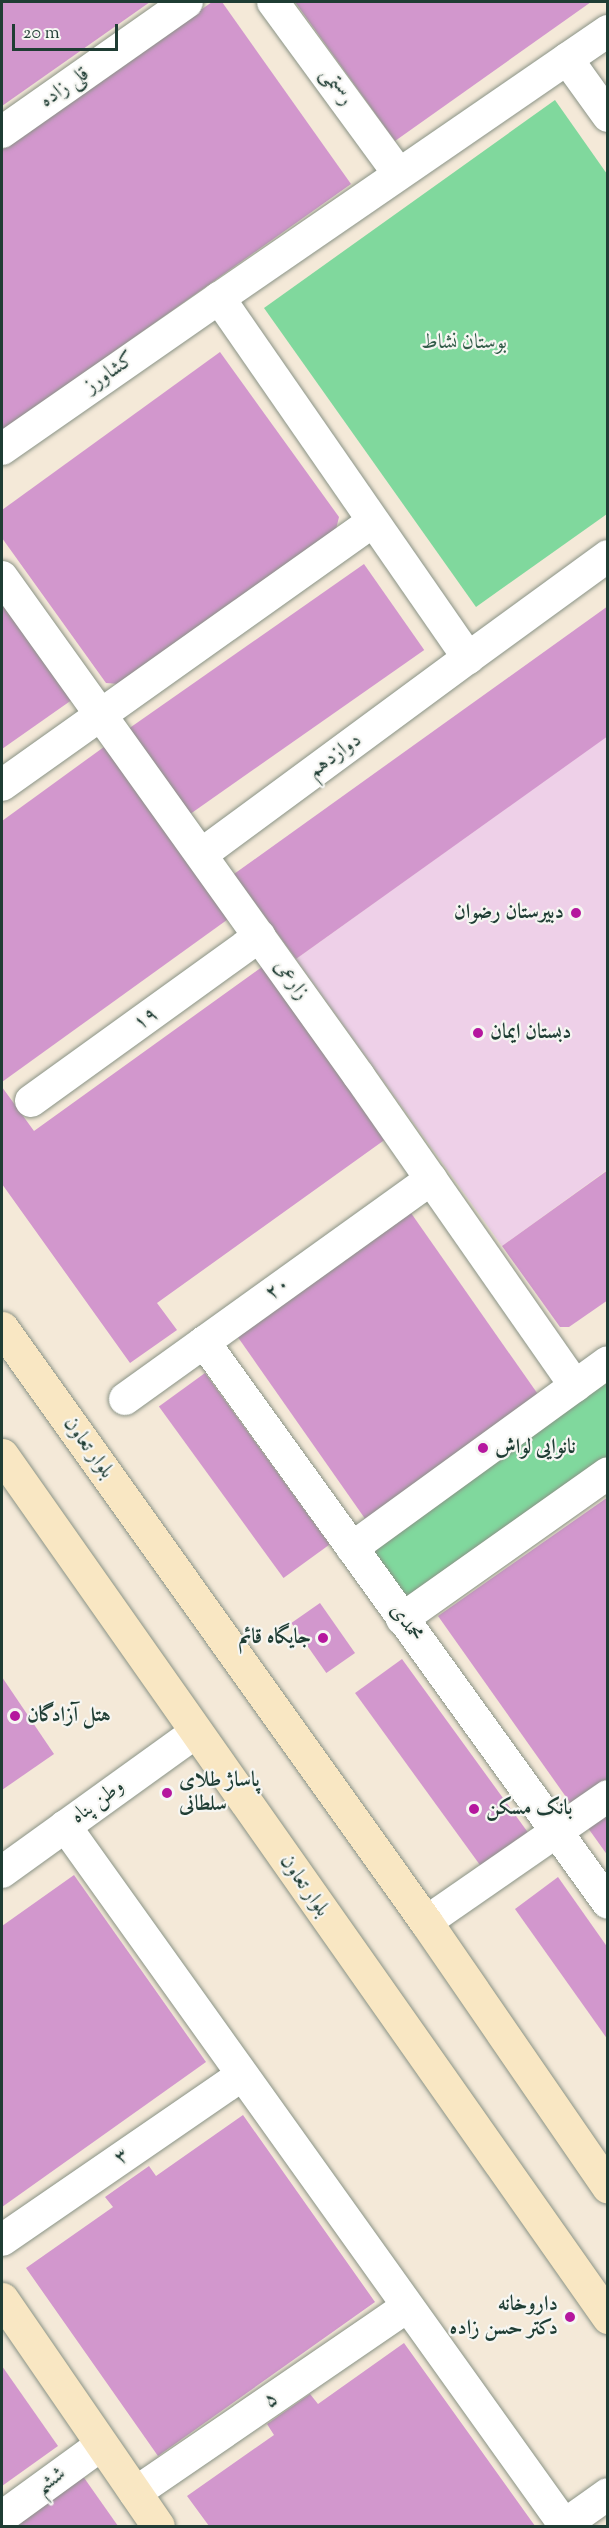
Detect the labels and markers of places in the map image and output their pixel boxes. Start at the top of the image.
place label: دبیرستان رضوان [454,900,564,926]
marker: دبیرستان رضوان [569,906,583,920]
place label: دبستان ایمان [490,1020,571,1046]
marker: دبستان ایمان [471,1026,485,1040]
place label: نانوایی لواش [495,1435,576,1461]
marker: نانوایی لواش [476,1441,490,1455]
place label: جایگاه قائم [239,1625,311,1651]
marker: جایگاه قائم [316,1631,330,1645]
place label: هتل آزادگان [27,1703,111,1729]
marker: هتل آزادگان [8,1709,22,1723]
place label: پاساژ طلای سلطانی [179,1768,260,1818]
marker: پاساژ طلای سلطانی [160,1786,174,1800]
place label: بانک مسکن [486,1796,572,1822]
marker: بانک مسکن [467,1802,481,1816]
place label: داروخانه دکتر حسن زاده [450,2292,558,2342]
marker: داروخانه دکتر حسن زاده [563,2310,577,2324]

